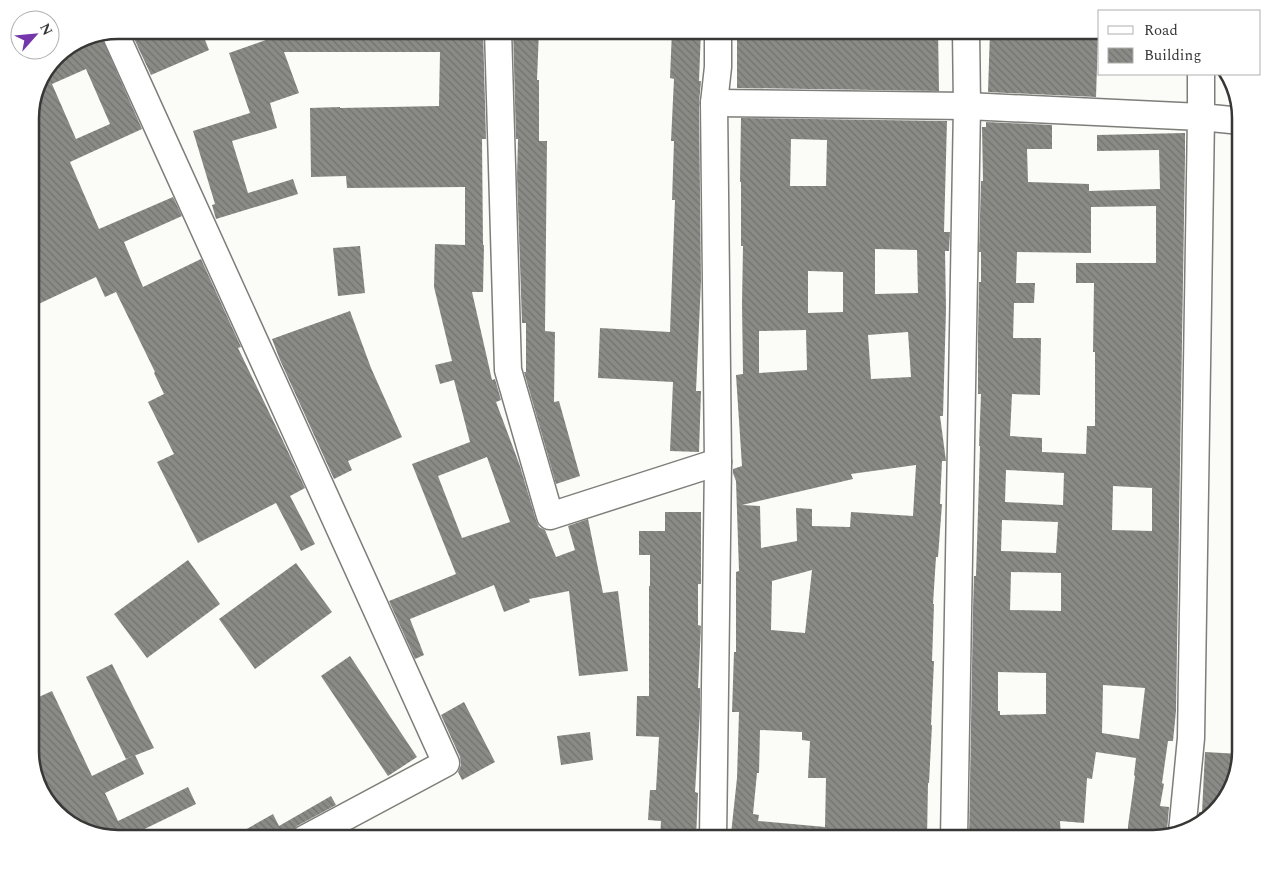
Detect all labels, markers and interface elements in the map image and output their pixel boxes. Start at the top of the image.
north arrow [10,10,60,60]
legend [1098,10,1261,75]
text: N [34,19,58,39]
text: Road [1144,19,1178,42]
text: Building [1144,44,1201,67]

